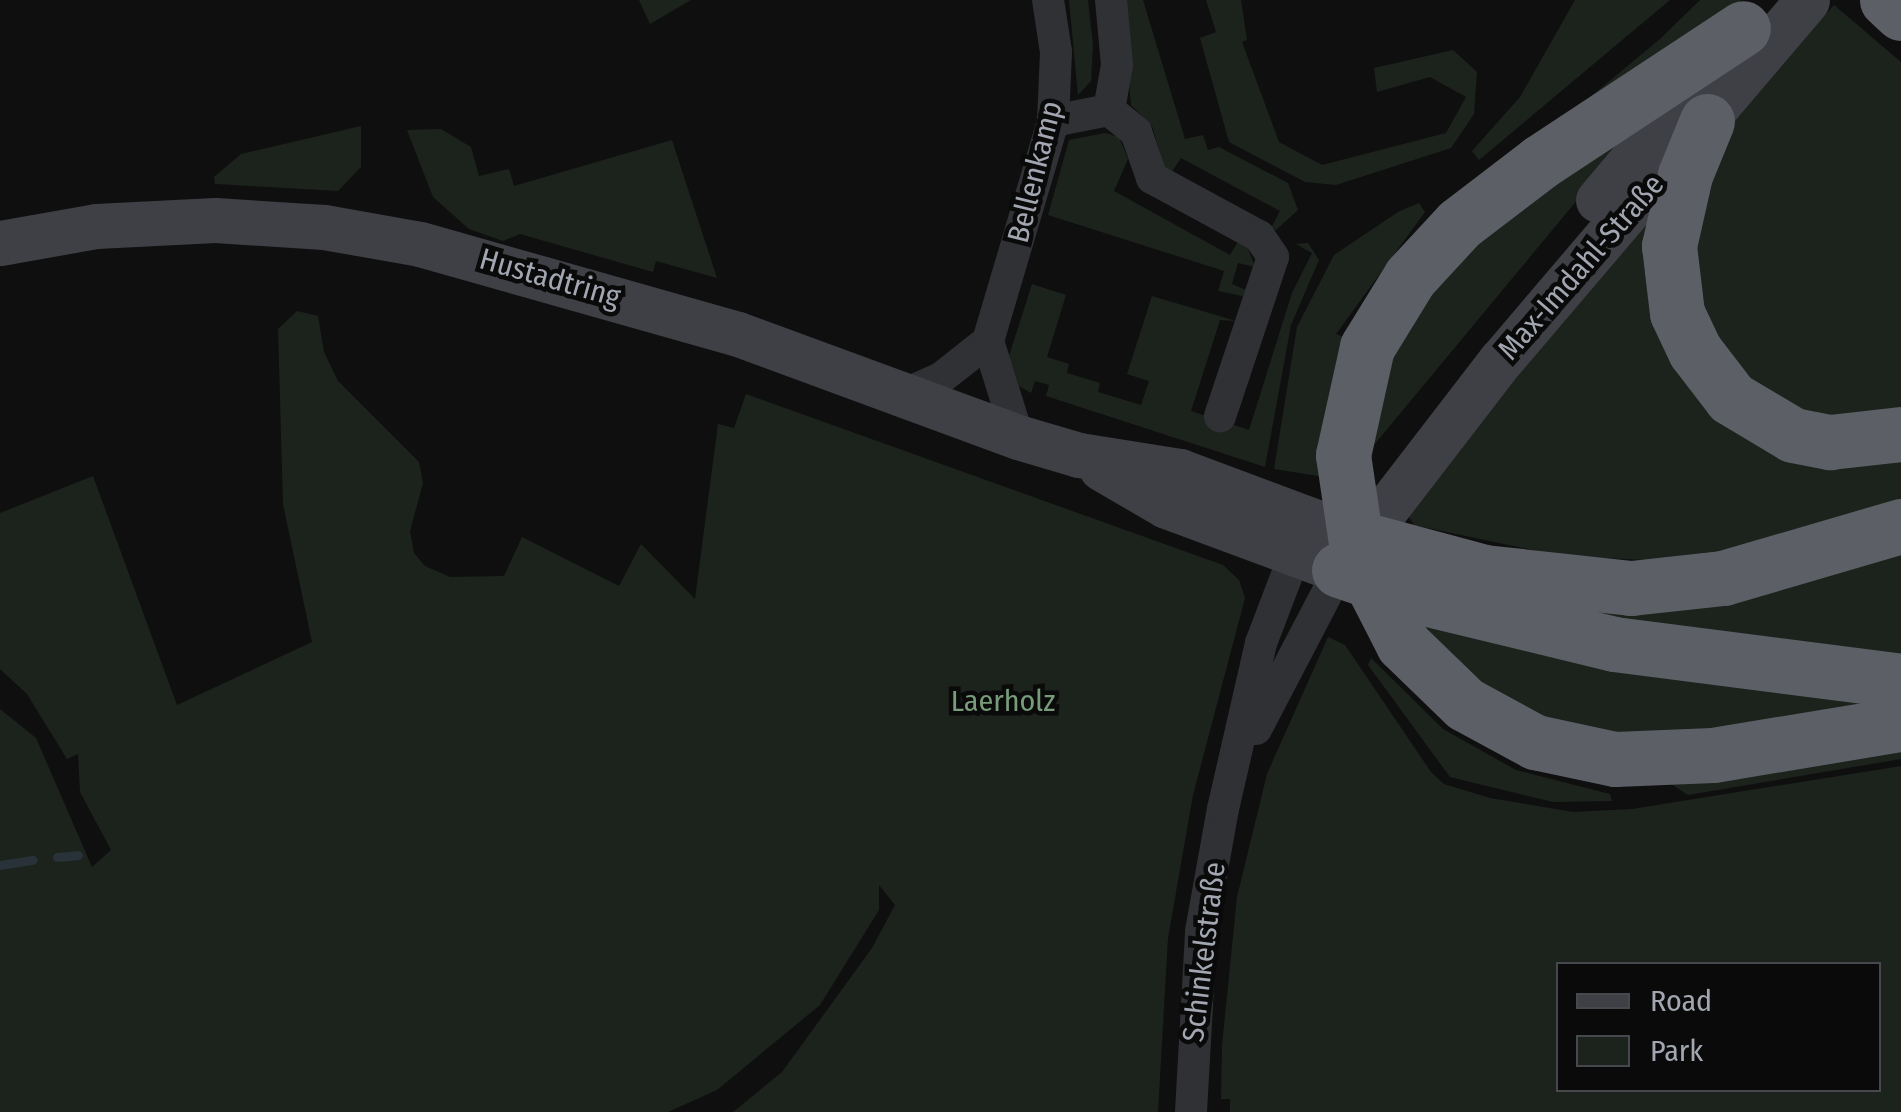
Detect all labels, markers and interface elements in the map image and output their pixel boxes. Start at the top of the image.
street label: Bellenkamp [1000,97,1070,247]
street label: Max-Imdahl-Straße [1491,167,1671,367]
street label: Hustadtring [475,241,625,315]
park label: Laerholz [951,683,1055,719]
street label: Schinkelstraße [1175,860,1233,1044]
legend [1556,962,1881,1092]
text: Road [1650,983,1712,1019]
text: Park [1650,1033,1703,1069]

